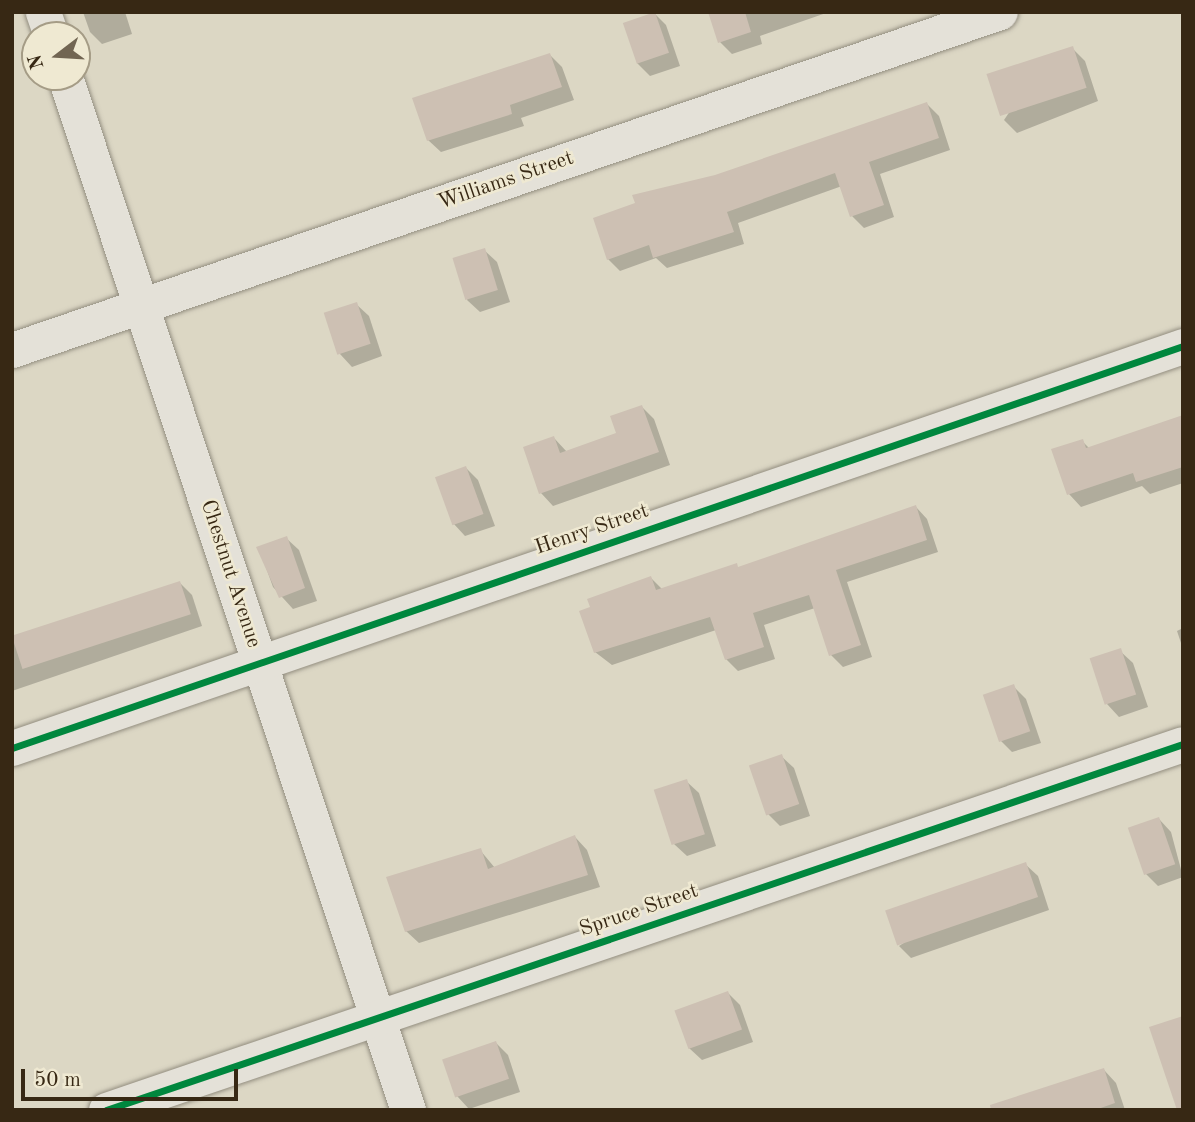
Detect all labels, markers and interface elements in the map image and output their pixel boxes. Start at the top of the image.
north arrow [21,21,91,91]
text: N [26,52,49,71]
street label: Williams Street [435,146,577,216]
street label: Chestnut Avenue [194,497,266,651]
street label: Henry Street [532,499,652,561]
street label: Spruce Street [576,879,702,943]
scale bar [24,1056,242,1100]
text: 50 m [34,1070,81,1091]

